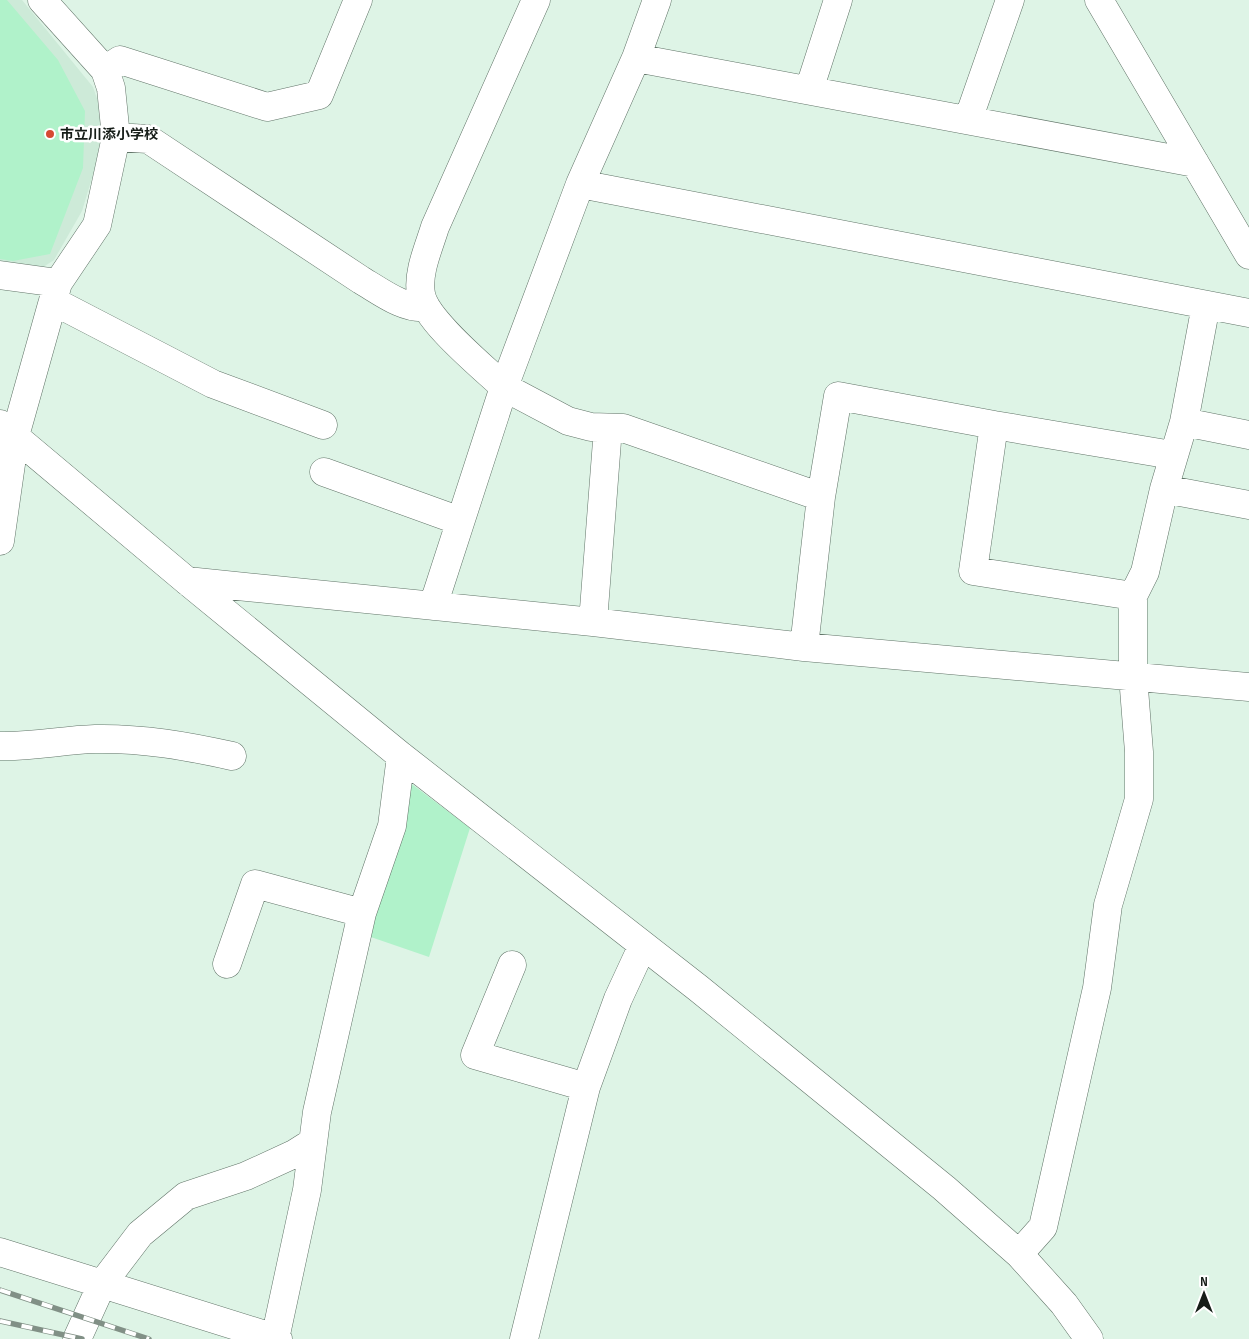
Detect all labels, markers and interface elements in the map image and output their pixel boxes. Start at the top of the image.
place label: 市立川添小学校 [60,126,158,143]
marker: 市立川添小学校 [44,128,56,140]
north arrow [1179,1269,1229,1319]
text: N [1200,1273,1208,1290]

